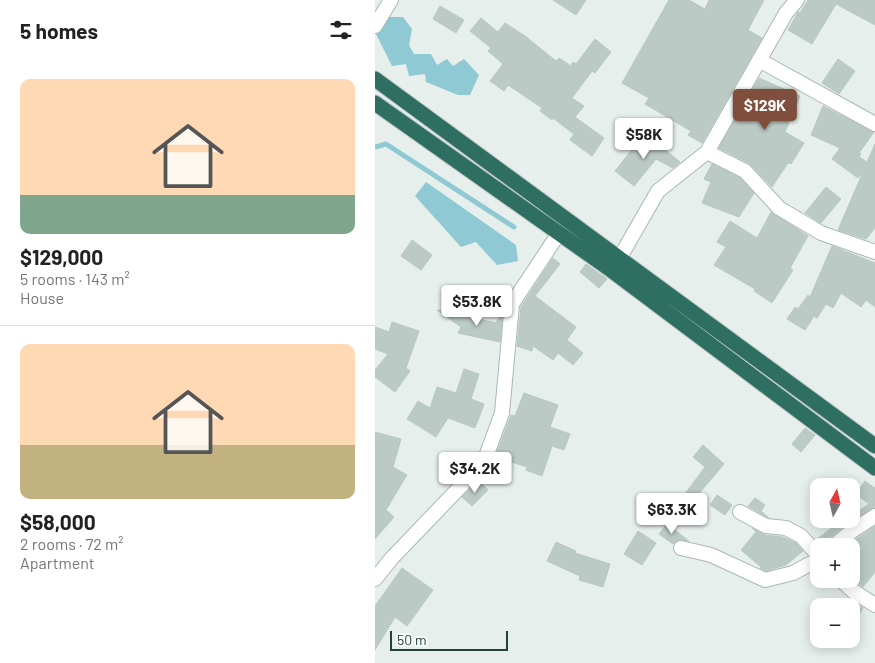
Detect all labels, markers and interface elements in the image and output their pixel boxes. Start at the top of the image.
icon: filters [327,16,355,44]
text: 5 homes [20,18,98,43]
pin: $129K [730,88,800,131]
text: $129K [744,95,786,114]
icon: home [143,111,233,201]
pin: $58K [614,118,674,160]
text: $58K [626,124,662,143]
text: $129,000 [20,244,103,269]
text: 5 rooms · 143 m² [20,269,130,288]
pin: $53.8K [436,284,518,327]
text: House [20,288,64,307]
text: $53.8K [452,291,502,310]
icon: home [143,377,233,467]
pin: $34.2K [434,452,516,494]
text: $34.2K [450,458,500,477]
north arrow [810,478,860,528]
map controls [810,478,860,648]
pin: $63.3K [631,492,713,535]
text: $63.3K [647,499,697,518]
text: $58,000 [20,509,96,534]
text: 2 rooms · 72 m² [20,534,123,553]
button: + [810,538,860,588]
text: Apartment [20,553,95,572]
button: − [810,598,860,648]
scale bar [390,628,507,651]
text: 50 m [397,631,426,648]

